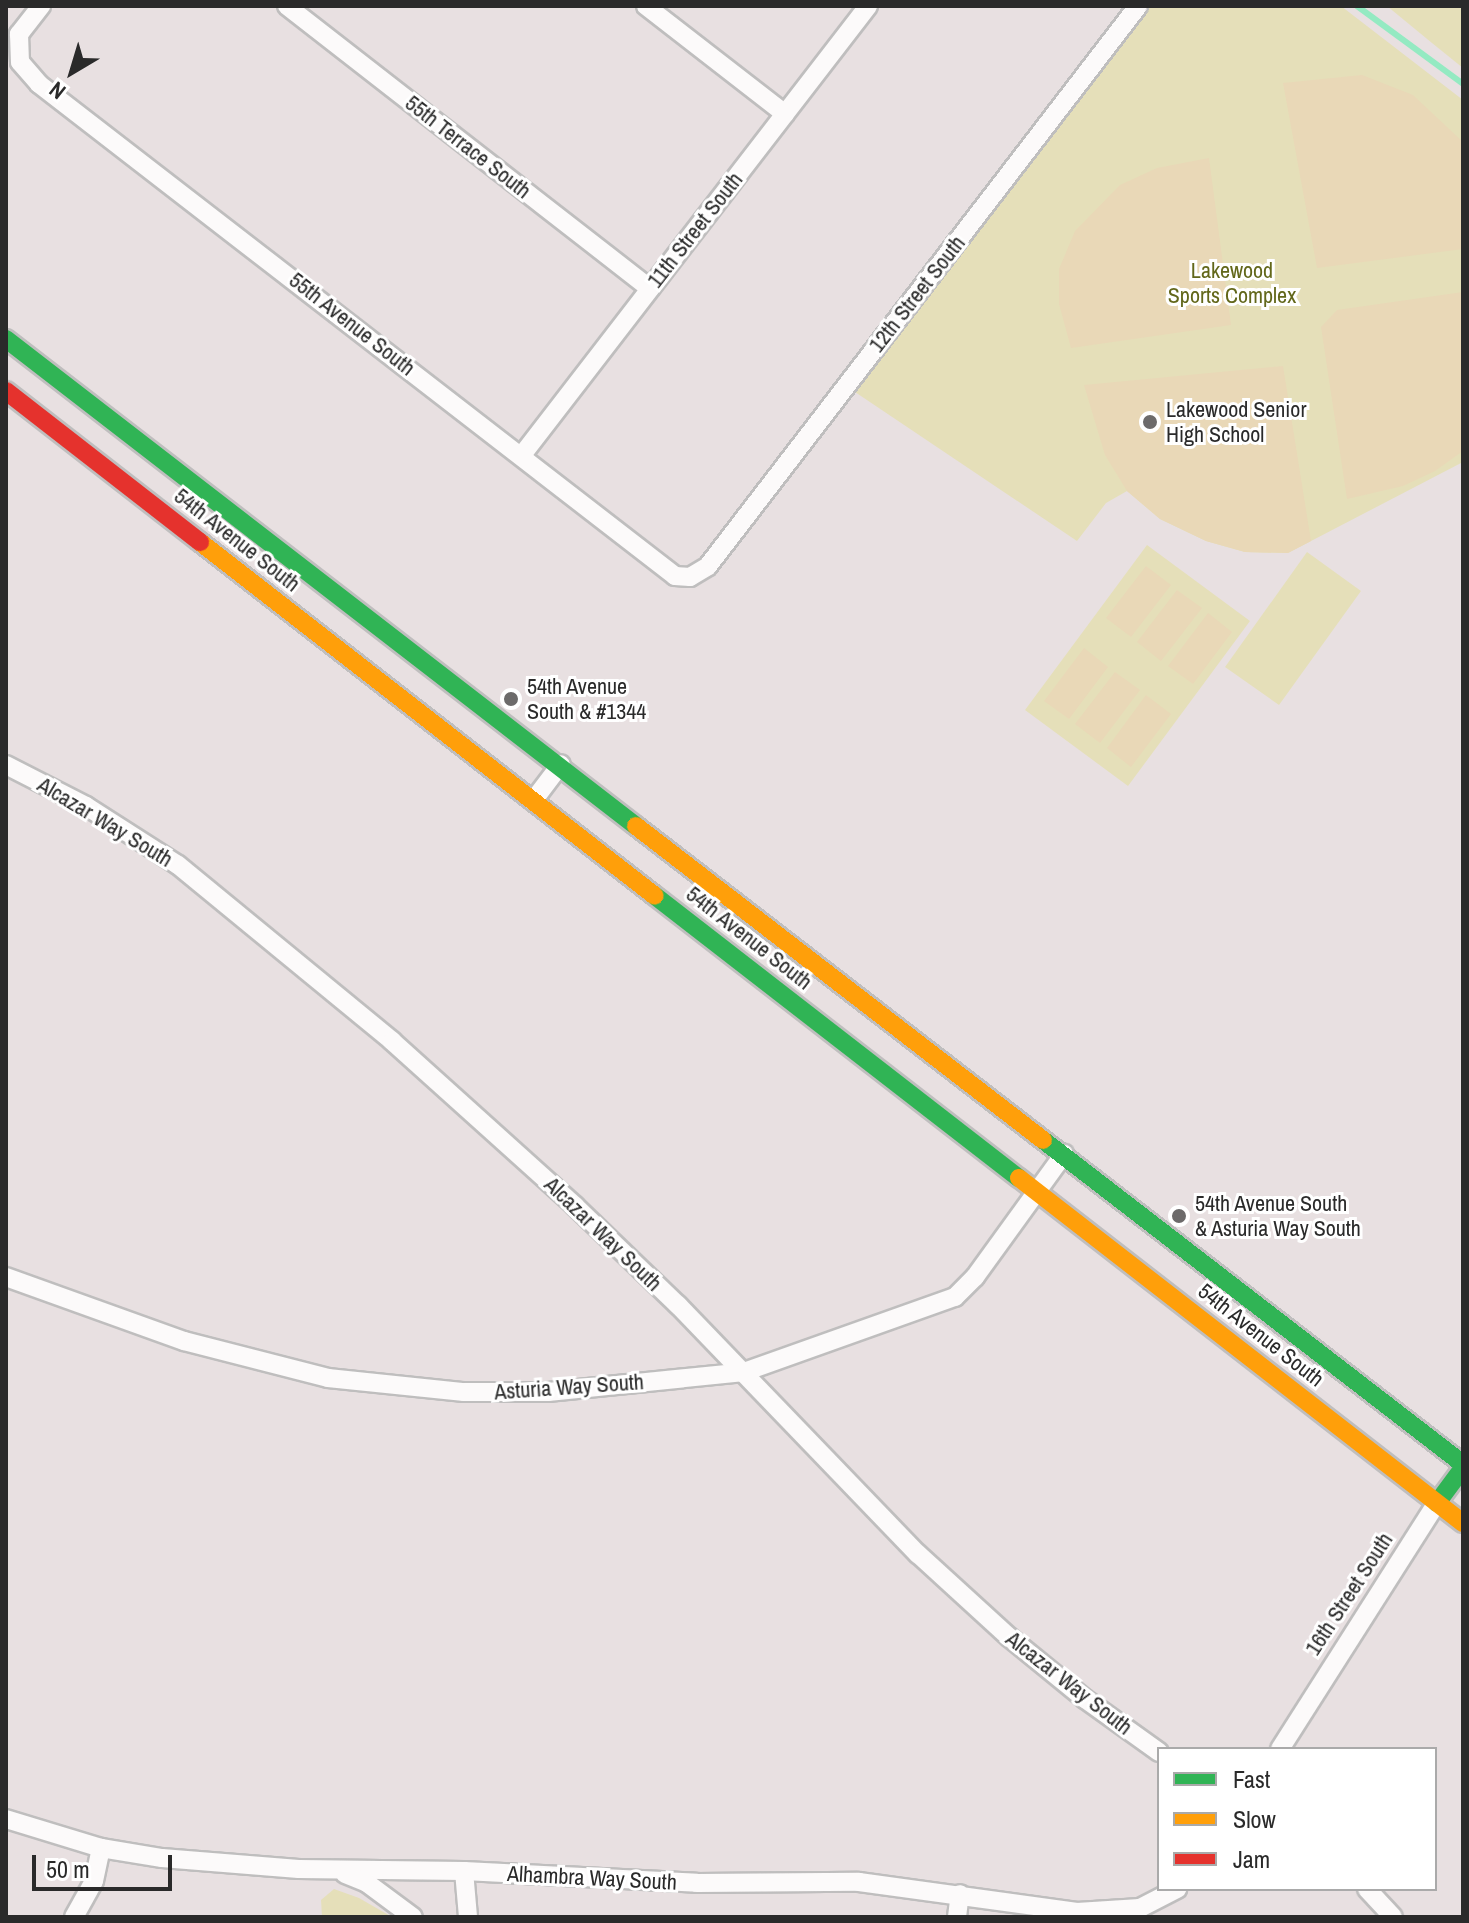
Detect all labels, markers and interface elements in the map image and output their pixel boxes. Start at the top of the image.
north arrow [32,32,112,112]
text: N [43,75,72,107]
street label: 55th Terrace South [400,90,536,204]
street label: 11th Street South [642,167,748,293]
street label: 12th Street South [863,231,971,357]
park label: Lakewood Sports Complex [1168,257,1296,308]
street label: 55th Avenue South [284,266,420,382]
place label: Lakewood Senior High School [1166,396,1306,448]
marker: Lakewood Senior High School [1141,413,1159,431]
street label: 54th Avenue South [169,482,305,598]
place label: 54th Avenue South & #1344 [527,673,646,724]
marker: 54th Avenue South & #1344 [502,690,520,708]
street label: Alcazar Way South [33,771,177,873]
street label: 54th Avenue South [681,880,817,996]
street label: Alcazar Way South [539,1171,667,1297]
place label: 54th Avenue South & Asturia Way South [1195,1190,1362,1242]
marker: 54th Avenue South & Asturia Way South [1170,1207,1188,1225]
street label: 54th Avenue South [1193,1277,1329,1393]
street label: Asturia Way South [493,1369,645,1405]
street label: 16th Street South [1300,1528,1398,1660]
street label: Alcazar Way South [1001,1626,1137,1740]
legend [1157,1747,1437,1891]
text: Fast [1233,1763,1270,1795]
text: Slow [1233,1803,1276,1835]
scale bar [36,1839,176,1889]
text: Jam [1233,1843,1270,1875]
text: 50 m [46,1853,90,1885]
street label: Alhambra Way South [507,1860,677,1896]

